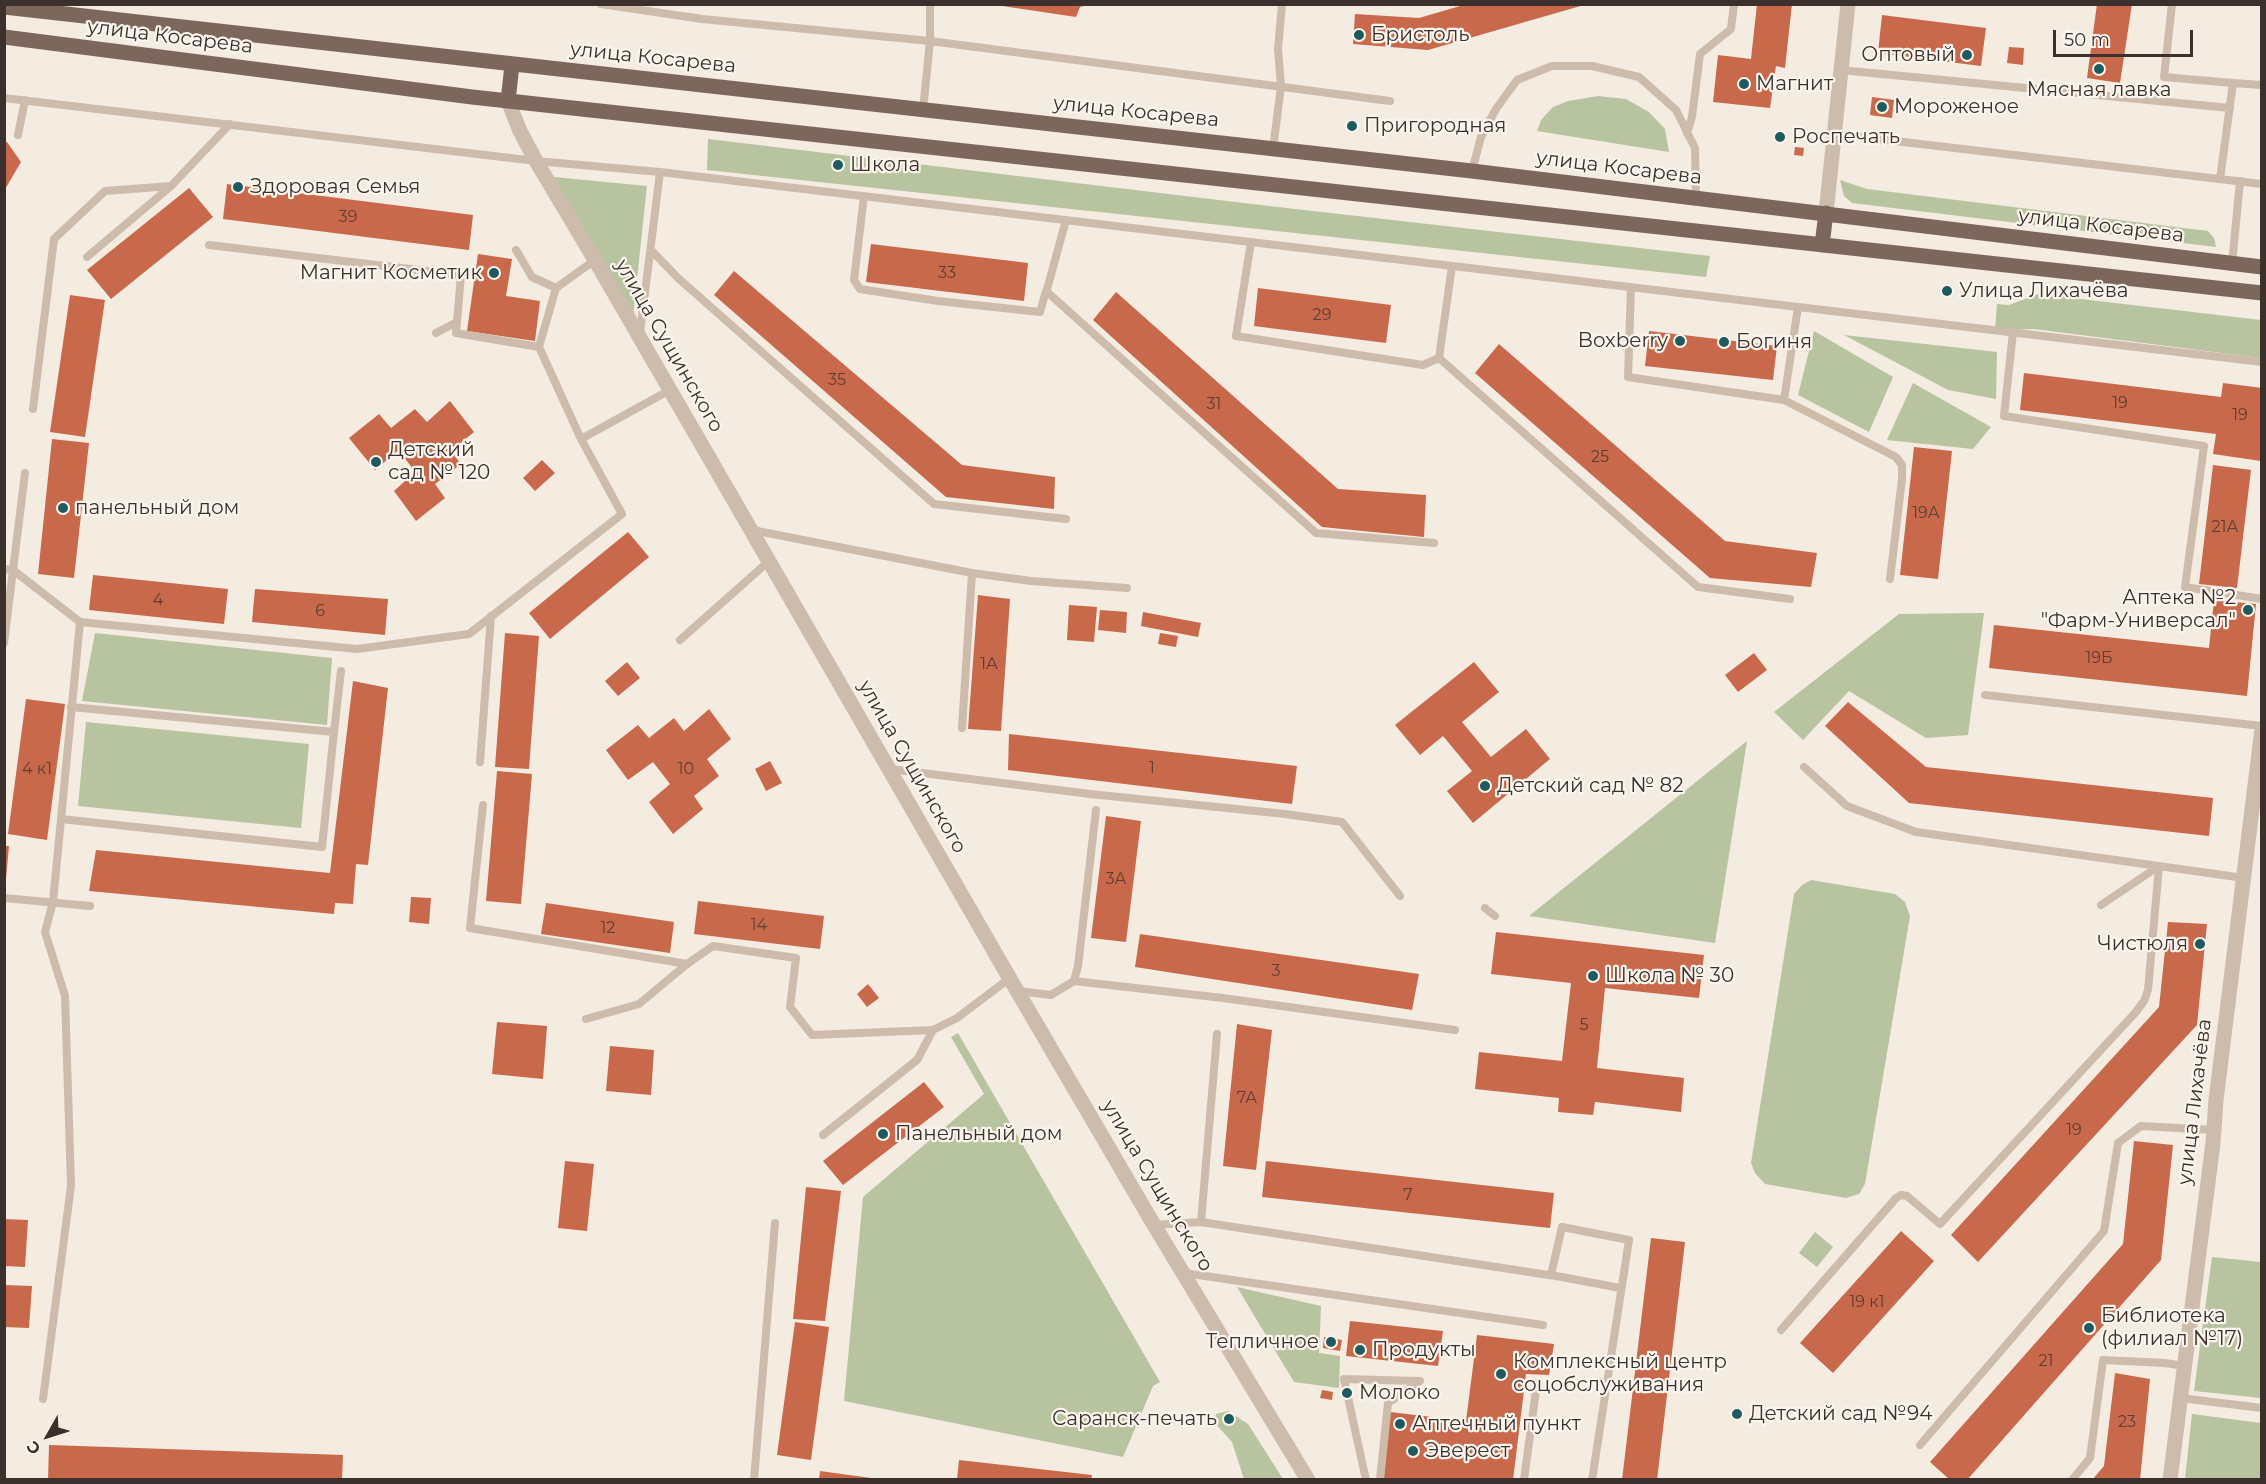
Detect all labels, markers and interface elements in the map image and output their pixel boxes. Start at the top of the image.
street label: улица Косарева [86,15,254,59]
scale bar [2056,18,2196,56]
place label: Бристоль [1371,23,1470,47]
marker: Бристоль [1352,28,1366,42]
text: 50 m [2064,29,2110,51]
street label: улица Косарева [569,37,737,79]
place label: Оптовый [1861,43,1955,67]
marker: Оптовый [1960,48,1974,62]
marker: Мясная лавка [2092,62,2106,76]
place label: Магнит [1756,72,1833,96]
marker: Магнит [1737,77,1751,91]
place label: Мясная лавка [2027,78,2171,102]
street label: улица Косарева [1052,91,1220,133]
place label: Мороженое [1894,95,2019,119]
marker: Мороженое [1875,100,1889,114]
place label: Пригородная [1364,114,1506,138]
marker: Пригородная [1345,119,1359,133]
place label: Роспечать [1792,125,1900,149]
marker: Роспечать [1773,130,1787,144]
street label: улица Косарева [1535,146,1703,190]
place label: Школа [850,153,920,177]
marker: Школа [831,158,845,172]
place label: Здоровая Семья [250,175,420,199]
marker: Здоровая Семья [231,180,245,194]
street label: улица Косарева [2017,204,2185,248]
house number: 39 [339,207,357,227]
street label: улица Сущинского [610,255,728,437]
place label: Магнит Косметик [300,261,482,285]
house number: 33 [938,263,956,283]
marker: Магнит Косметик [487,266,501,280]
place label: Улица Лихачёва [1959,279,2128,303]
marker: Улица Лихачёва [1940,284,1954,298]
house number: 29 [1313,305,1331,325]
place label: Boxberry [1578,329,1668,353]
place label: Богиня [1736,330,1812,354]
marker: Boxberry [1673,334,1687,348]
marker: Богиня [1717,335,1731,349]
house number: 35 [828,370,846,390]
house number: 19 [2112,393,2128,413]
house number: 31 [1207,394,1221,414]
house number: 19 [2232,405,2248,425]
place label: Детский сад № 120 [388,438,490,485]
house number: 25 [1591,447,1609,467]
marker: Детский сад № 120 [369,455,383,469]
place label: панельный дом [75,496,239,520]
marker: панельный дом [56,501,70,515]
house number: 19А [1912,503,1940,523]
house number: 21А [2212,517,2238,537]
place label: Аптека №2 "Фарм-Универсал" [2041,586,2236,633]
house number: 4 [153,590,163,610]
house number: 6 [315,601,325,621]
marker: Аптека №2 "Фарм-Универсал" [2241,603,2255,617]
house number: 19Б [2085,648,2113,668]
house number: 1А [980,654,998,674]
street label: улица Сущинского [853,676,971,858]
house number: 1 [1149,758,1155,778]
house number: 4 к1 [22,759,52,779]
house number: 10 [678,759,694,779]
place label: Детский сад № 82 [1497,774,1684,798]
marker: Детский сад № 82 [1478,779,1492,793]
house number: 3А [1106,869,1126,889]
house number: 14 [751,915,767,935]
house number: 12 [601,918,615,938]
place label: Чистюля [2097,932,2188,956]
marker: Чистюля [2193,937,2207,951]
house number: 3 [1271,961,1281,981]
place label: Школа № 30 [1605,964,1734,988]
marker: Школа № 30 [1586,969,1600,983]
house number: 5 [1579,1015,1589,1035]
street label: улица Лихачёва [2173,1018,2217,1186]
house number: 7А [1237,1088,1257,1108]
street label: улица Сущинского [1096,1096,1218,1276]
house number: 19 [2066,1120,2082,1140]
place label: Панельный дом [895,1122,1062,1146]
marker: Панельный дом [876,1127,890,1141]
house number: 7 [1403,1185,1413,1205]
house number: 19 к1 [1850,1292,1884,1312]
place label: Библиотека (филиал №17) [2101,1304,2243,1351]
marker: Библиотека (филиал №17) [2082,1321,2096,1335]
place label: Тепличное [1206,1330,1319,1354]
marker: Тепличное [1324,1335,1338,1349]
place label: Продукты [1372,1338,1476,1362]
marker: Продукты [1353,1343,1367,1357]
place label: Комплексный центр соцобслуживания [1513,1350,1727,1397]
house number: 21 [2039,1351,2053,1371]
marker: Комплексный центр соцобслуживания [1494,1367,1508,1381]
place label: Молоко [1359,1381,1440,1405]
marker: Молоко [1340,1386,1354,1400]
place label: Детский сад №94 [1749,1402,1932,1426]
north arrow [18,1406,78,1466]
place label: Саранск-печать [1052,1407,1217,1431]
marker: Детский сад №94 [1730,1407,1744,1421]
marker: Саранск-печать [1222,1412,1236,1426]
place label: Аптечный пункт [1412,1412,1581,1436]
house number: 23 [2118,1412,2136,1432]
marker: Аптечный пункт [1393,1417,1407,1431]
text: С [23,1437,45,1458]
place label: Эверест [1425,1439,1510,1463]
marker: Эверест [1406,1444,1420,1458]

